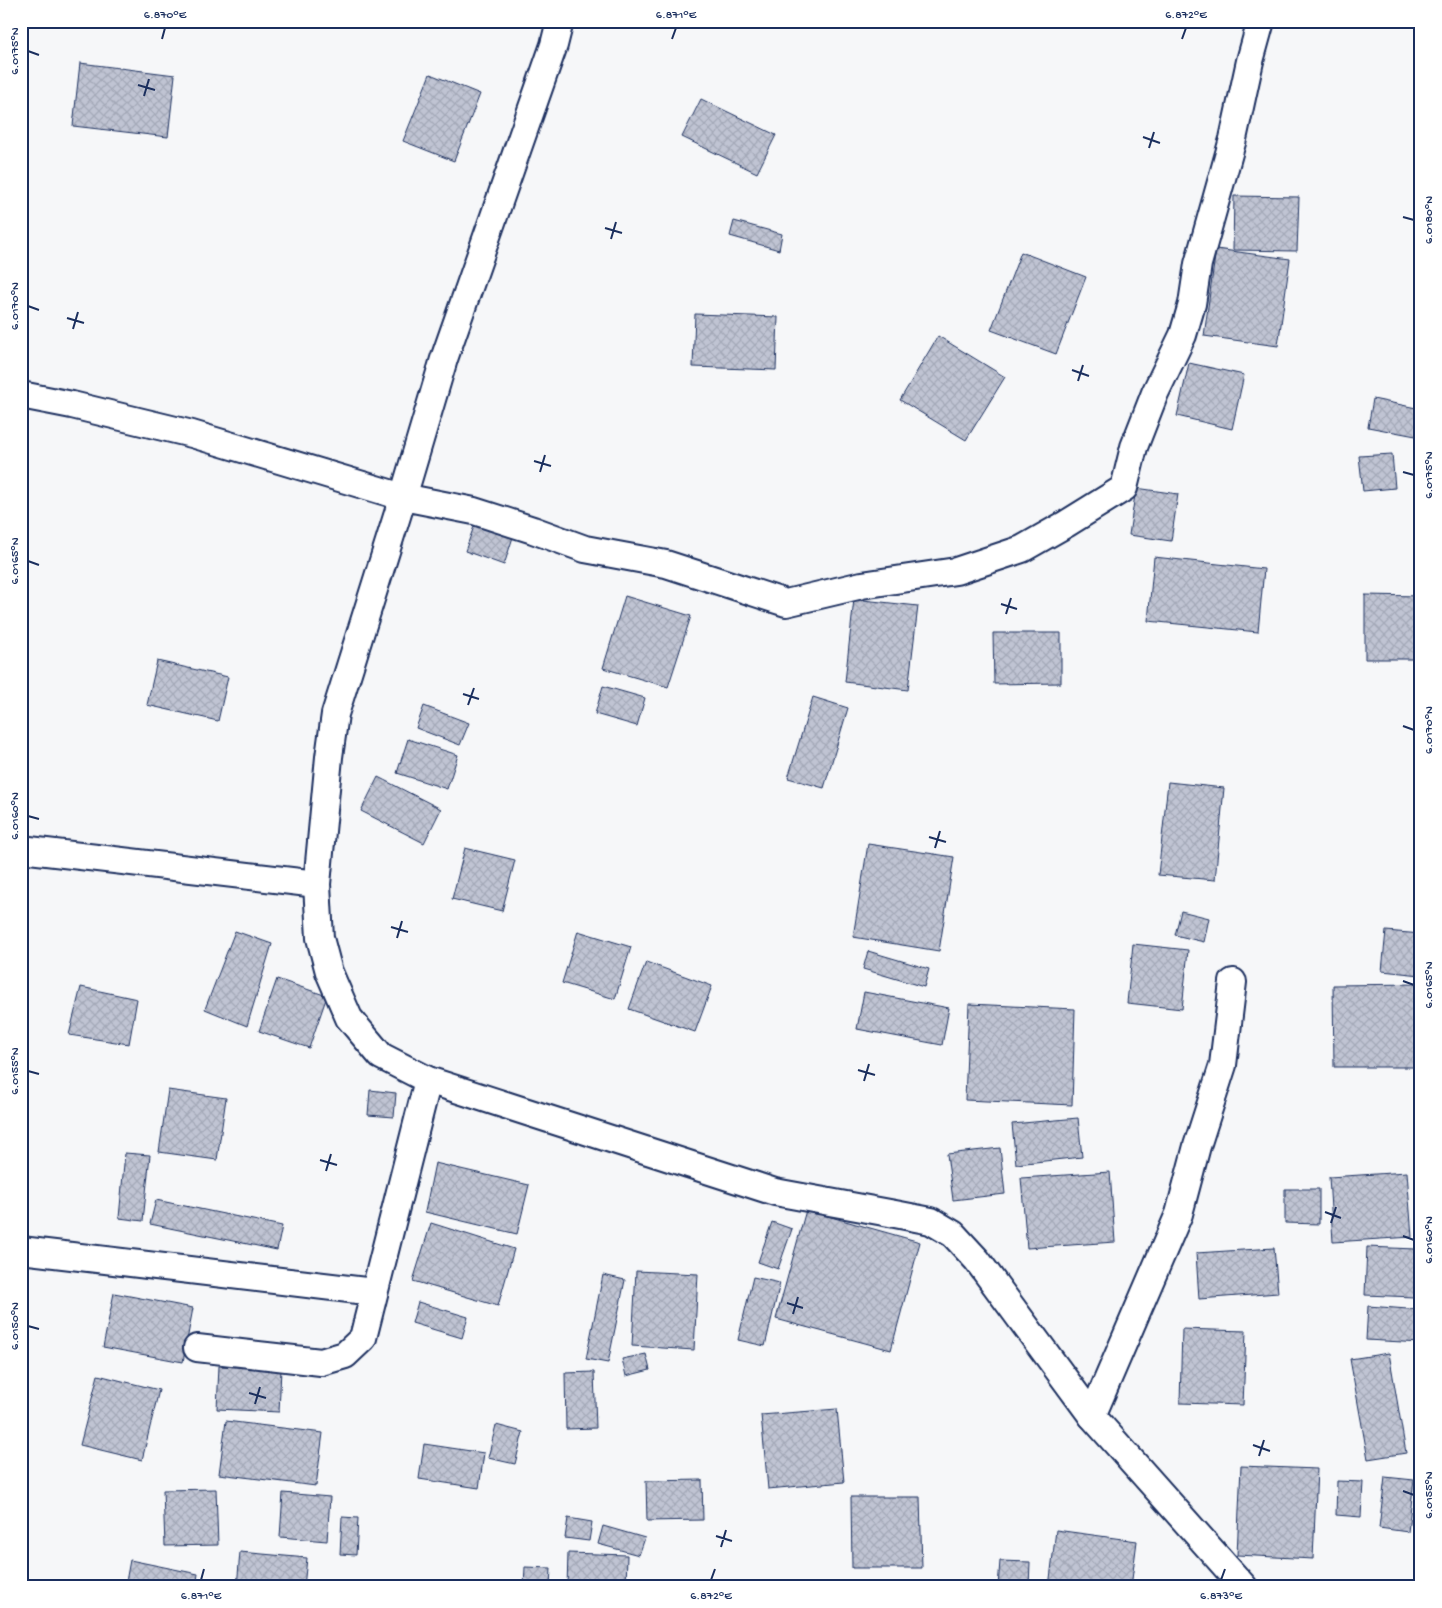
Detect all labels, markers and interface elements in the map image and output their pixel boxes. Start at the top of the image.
text: 6.870°E [144,9,187,23]
text: 6.871°E [656,9,697,23]
text: 6.872°E [1165,9,1207,23]
text: 6.0175°N [9,27,23,75]
text: 6.0180°N [1423,196,1437,244]
text: 6.0170°N [9,282,23,330]
text: 6.0175°N [1423,451,1437,499]
text: 6.0165°N [9,537,23,585]
text: 6.0170°N [1423,706,1437,754]
text: 6.0160°N [9,792,23,840]
text: 6.0165°N [1423,961,1437,1009]
text: 6.0155°N [9,1047,23,1095]
text: 6.0160°N [1423,1216,1437,1264]
text: 6.0150°N [9,1302,23,1350]
text: 6.0155°N [1423,1471,1437,1519]
text: 6.871°E [181,1590,222,1604]
text: 6.872°E [690,1590,732,1604]
text: 6.873°E [1200,1590,1242,1604]

